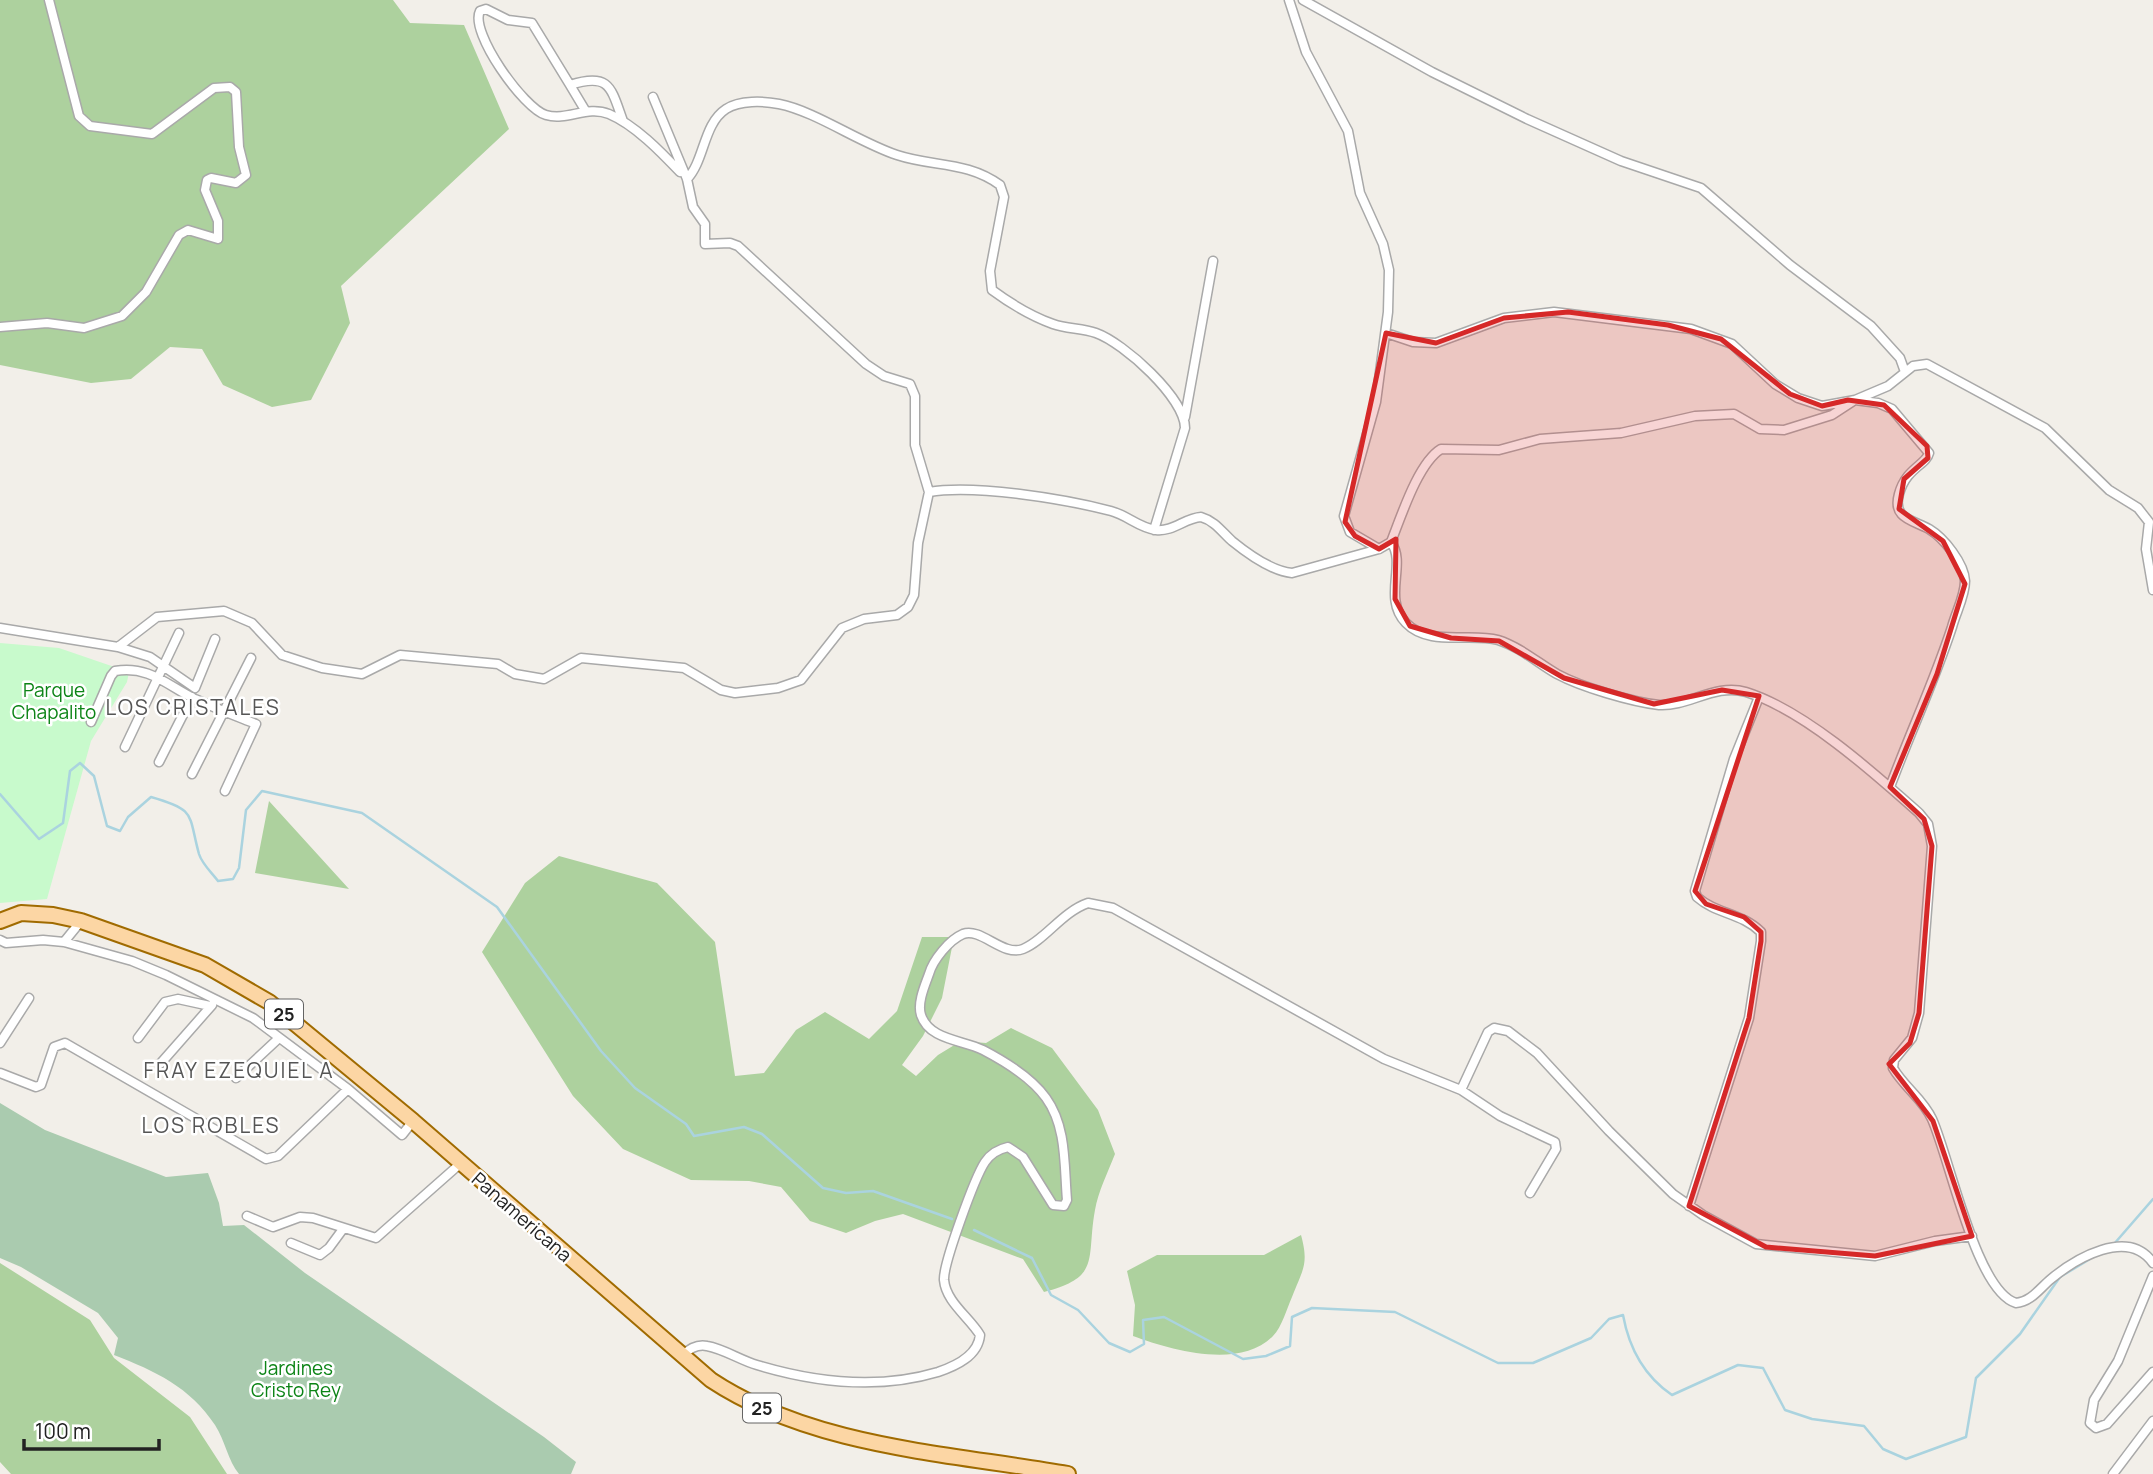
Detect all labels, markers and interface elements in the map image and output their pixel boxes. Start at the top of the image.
park label: Parque Chapalito [12,677,96,725]
district label: LOS CRISTALES [105,693,281,721]
road number: 25 [265,1000,303,1028]
district label: FRAY EZEQUIEL A [143,1056,335,1084]
district label: LOS ROBLES [141,1111,281,1139]
street label: Panamericana [466,1166,578,1268]
park label: Jardines Cristo Rey [251,1355,341,1403]
road number: 25 [743,1394,781,1422]
scale bar [24,1408,159,1452]
text: 100 m [35,1417,91,1445]

